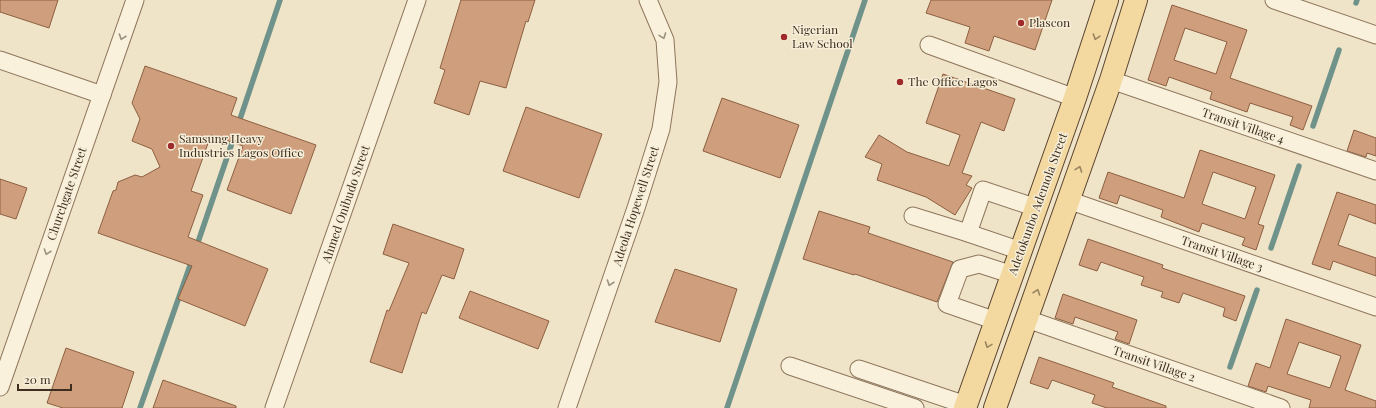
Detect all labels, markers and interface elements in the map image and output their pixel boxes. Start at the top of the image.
place label: Plascon [1029,14,1070,30]
marker: Plascon [1016,18,1026,28]
place label: Nigerian Law School [792,21,853,51]
marker: Nigerian Law School [779,32,789,42]
one-way arrow [118,33,127,40]
one-way arrow [658,33,666,40]
one-way arrow [1092,34,1101,41]
place label: The Office Lagos [908,73,998,89]
marker: The Office Lagos [895,77,905,87]
street label: Transit Village 4 [1200,103,1287,147]
place label: Samsung Heavy Industries Lagos Office [179,130,303,160]
street label: Adetokunbo Ademola Street [1004,130,1071,278]
marker: Samsung Heavy Industries Lagos Office [166,141,176,151]
street label: Ahmed Onibudo Street [317,142,373,266]
street label: Adeola Hopewell Street [608,143,662,269]
street label: Churchgate Street [43,144,90,243]
one-way arrow [1074,166,1083,173]
street label: Transit Village 3 [1179,232,1265,275]
one-way arrow [43,249,52,256]
one-way arrow [606,279,615,286]
one-way arrow [1032,289,1040,296]
one-way arrow [984,341,992,348]
street label: Transit Village 2 [1111,341,1198,385]
scale bar [18,366,71,392]
text: 20 m [24,371,51,387]

